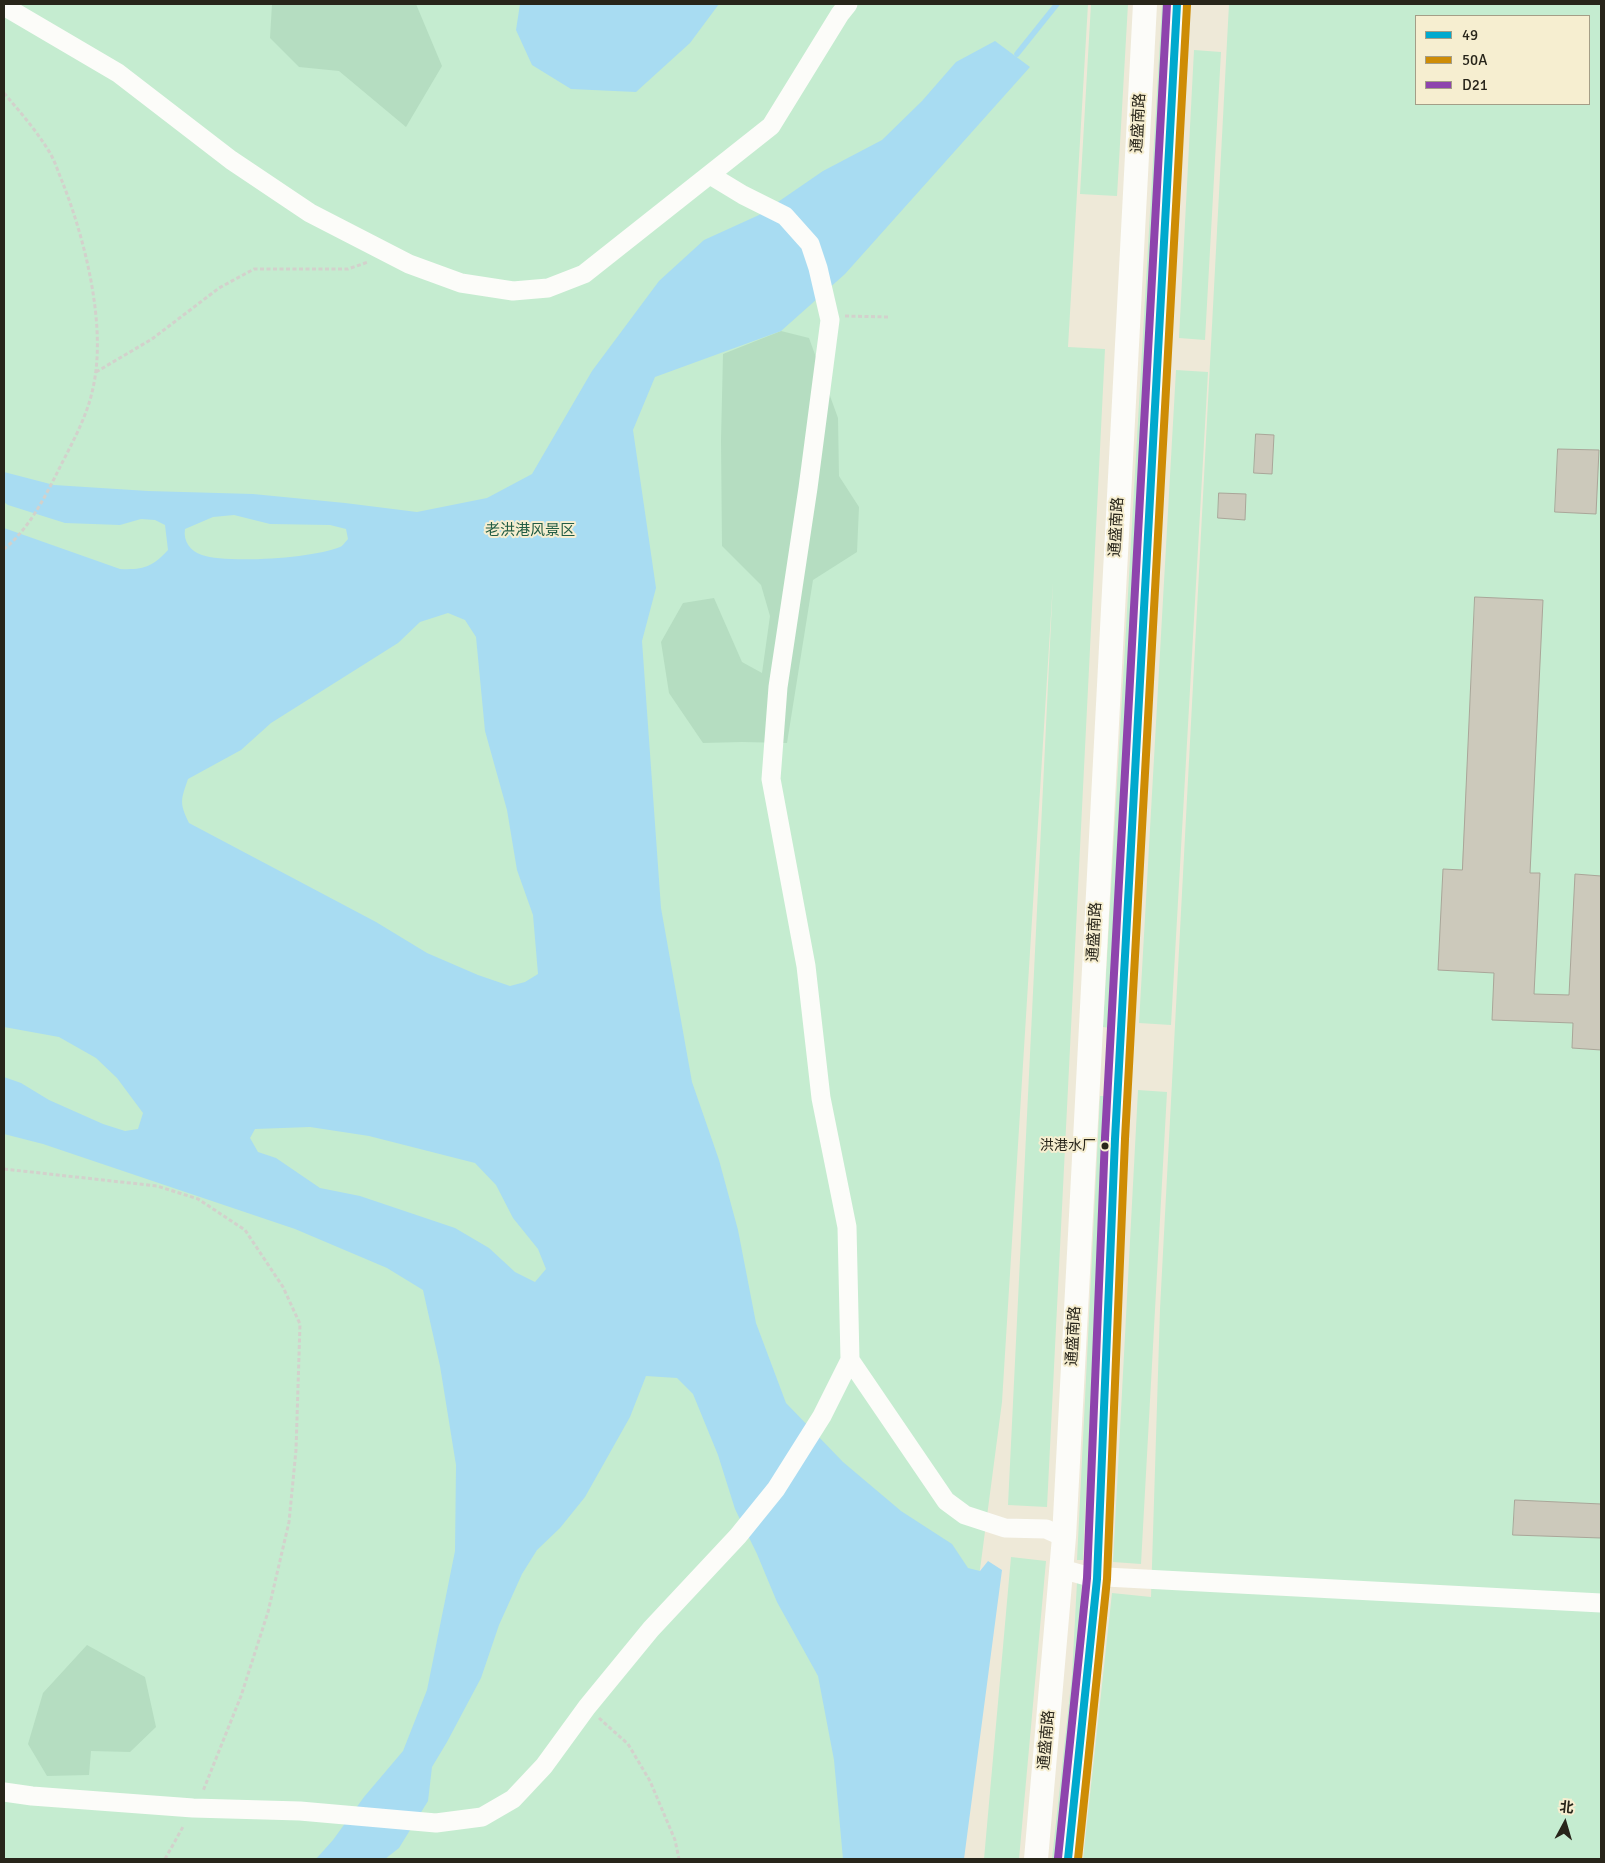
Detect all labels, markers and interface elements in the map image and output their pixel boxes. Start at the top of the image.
legend [1415,15,1590,105]
text: 49 [1462,26,1478,44]
text: 50A [1462,51,1487,69]
text: D21 [1462,76,1488,94]
street label: 通盛南路 [1128,93,1150,153]
street label: 通盛南路 [1106,497,1128,557]
park label: 老洪港风景区 [485,522,575,540]
street label: 通盛南路 [1084,902,1106,962]
place label: 洪港水厂 [1040,1138,1096,1154]
marker: 洪港水厂 [1100,1141,1110,1151]
street label: 通盛南路 [1063,1306,1085,1366]
street label: 通盛南路 [1035,1709,1059,1771]
north arrow [1540,1798,1590,1848]
text: 北 [1559,1798,1574,1817]

